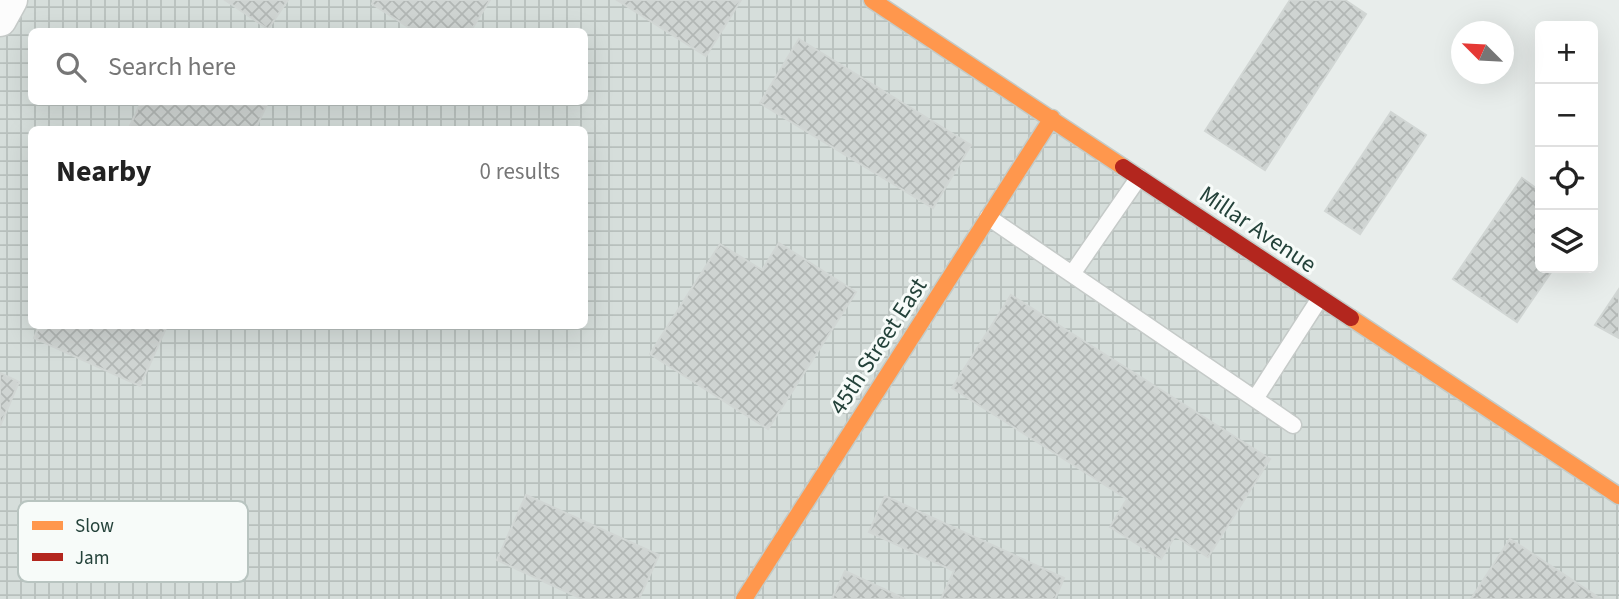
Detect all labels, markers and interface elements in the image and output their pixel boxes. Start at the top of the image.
north arrow [1451,21,1514,84]
map controls [1535,21,1598,273]
button: + [1535,21,1598,84]
search box [28,28,588,105]
icon: search [52,48,90,86]
text: Search here [108,48,236,85]
button: − [1535,84,1598,147]
button: locate [1535,147,1598,210]
text: Nearby [56,150,151,193]
text: 0 results [480,155,560,188]
street label: Millar Avenue [1192,177,1323,282]
button: layers [1535,210,1598,273]
street label: 45th Street East [821,271,936,422]
legend [18,501,248,582]
text: Slow [75,513,114,540]
text: Jam [75,545,109,572]

